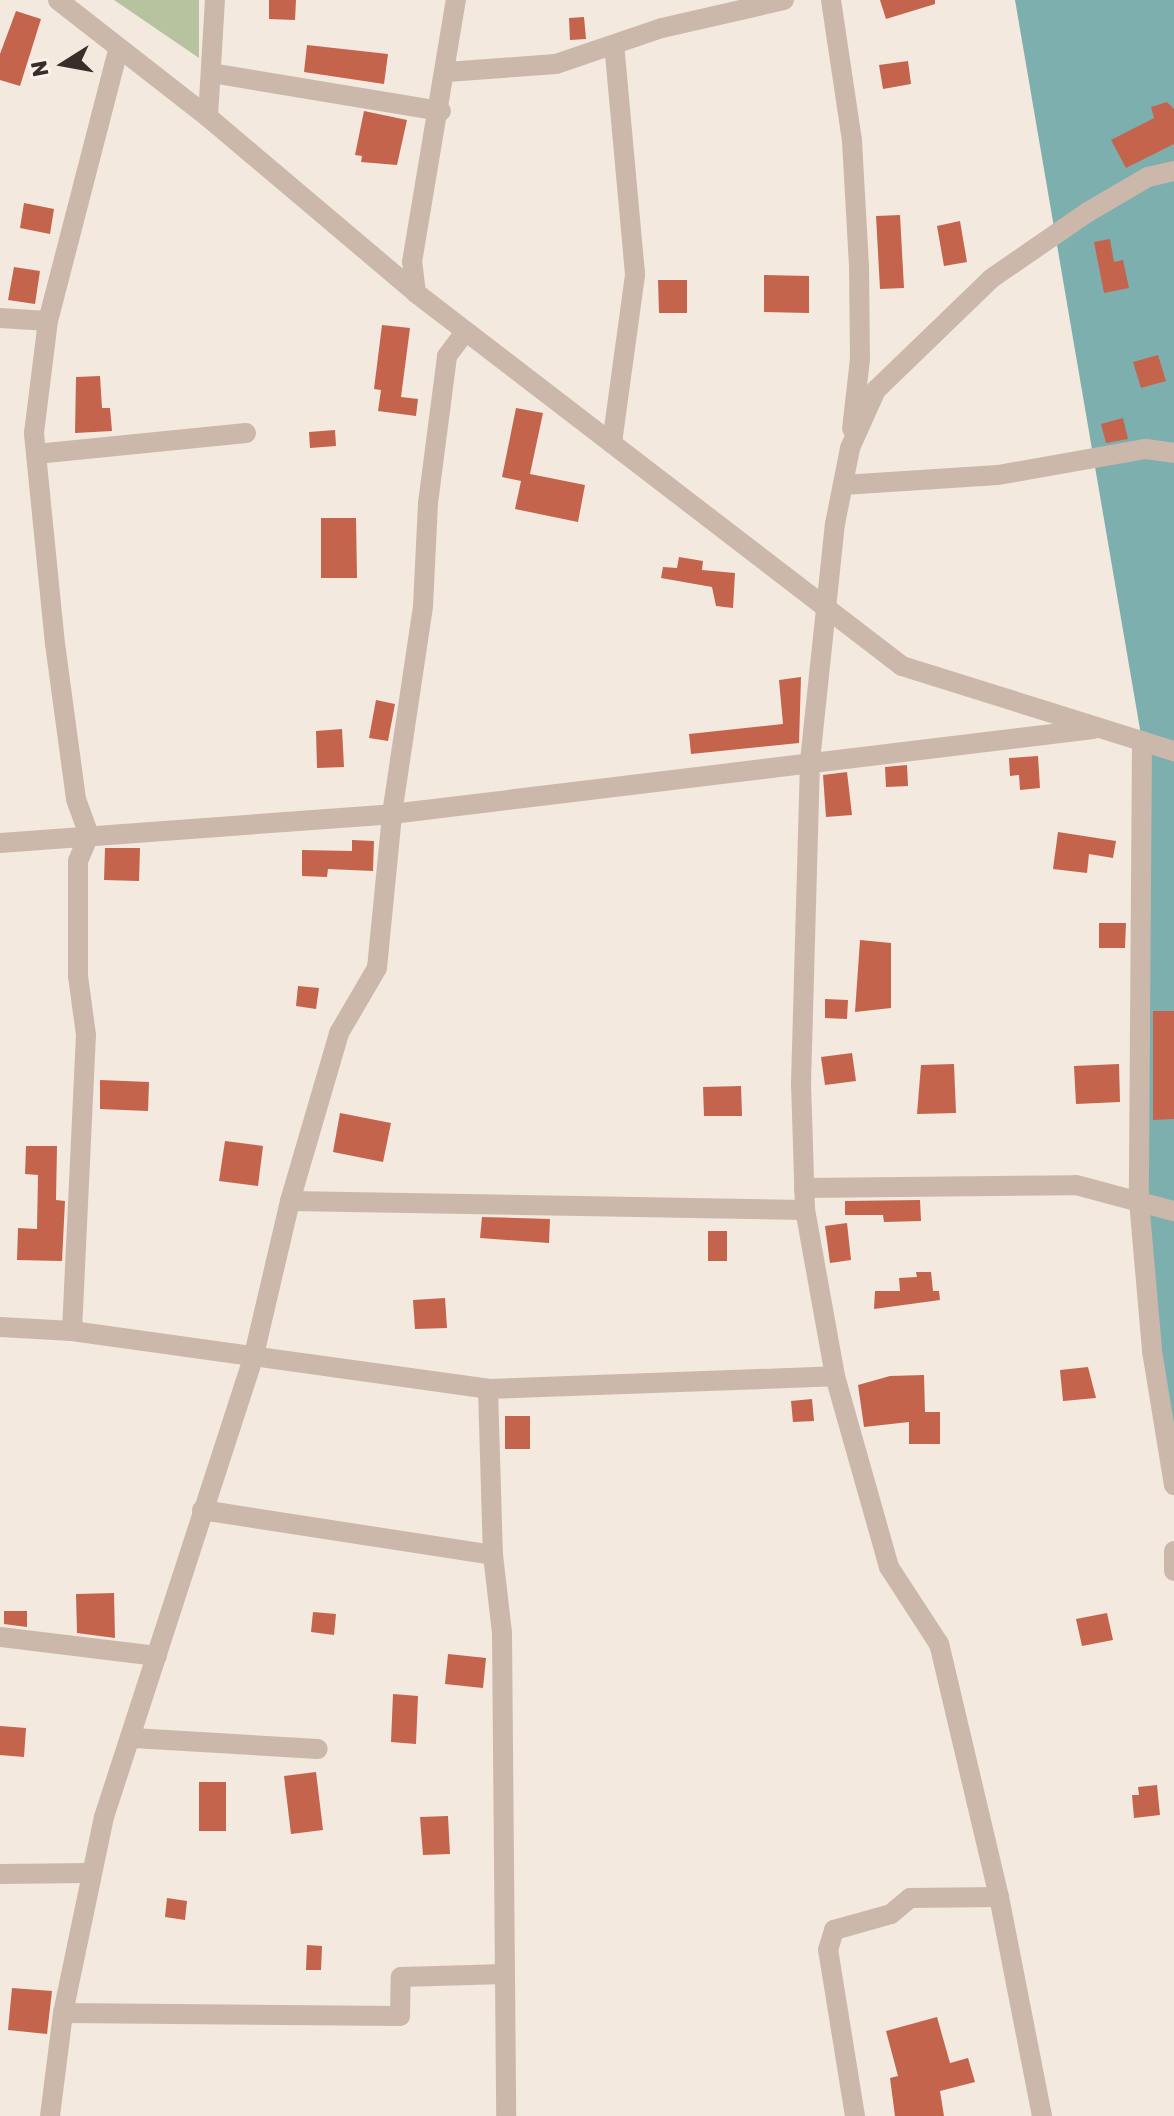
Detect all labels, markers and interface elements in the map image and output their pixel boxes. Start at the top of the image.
north arrow [24,24,104,104]
text: N [25,58,55,79]

